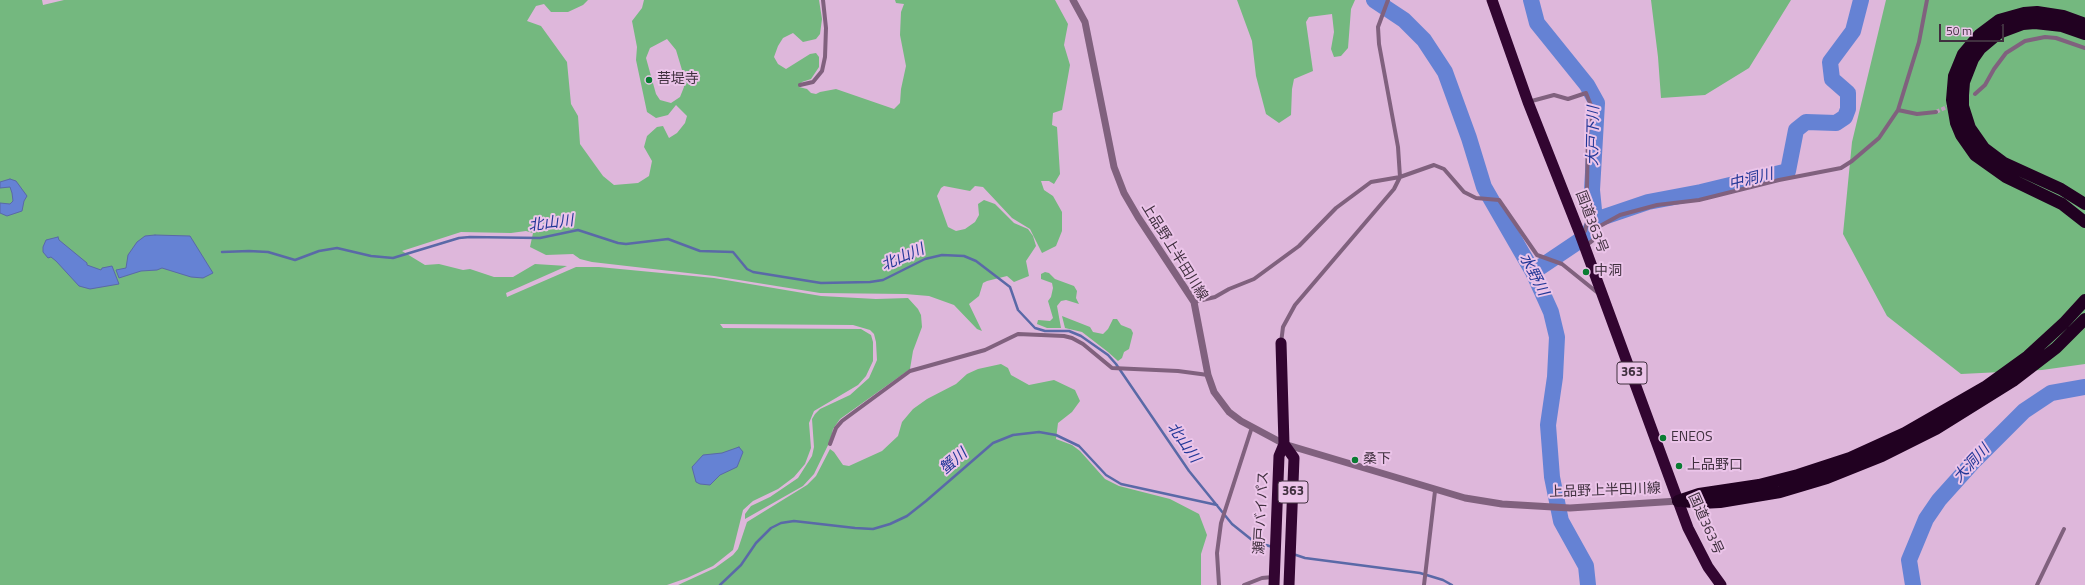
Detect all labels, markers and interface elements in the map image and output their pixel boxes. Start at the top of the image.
scale bar [1941,16,2006,42]
text: 50 m [1946,21,1972,40]
place label: 菩堤寺 [657,72,699,88]
marker: 菩堤寺 [644,75,654,85]
water label: 大戸下川 [1584,106,1604,166]
water label: 中洞川 [1727,166,1775,194]
street label: 国道363号 [1571,188,1611,256]
street label: 上品野上半田川線 [1137,200,1211,304]
water label: 北山川 [528,212,574,236]
water label: 北山川 [879,241,927,275]
water label: 水野川 [1515,251,1551,299]
place label: 中洞 [1594,264,1622,280]
marker: 中洞 [1581,267,1591,277]
road number: 363 [1617,362,1647,384]
water label: 北山川 [1163,419,1203,467]
place label: ENEOS [1671,430,1713,446]
marker: ENEOS [1658,433,1668,443]
water label: 大洞川 [1950,441,1994,487]
water label: 蟹川 [937,445,971,479]
place label: 桑下 [1363,452,1391,468]
marker: 桑下 [1350,455,1360,465]
place label: 上品野口 [1687,458,1743,474]
marker: 上品野口 [1674,461,1684,471]
street label: 瀬戸バイパス [1251,471,1273,555]
road number: 363 [1278,481,1308,503]
street label: 上品野上半田川線 [1549,481,1661,501]
street label: 国道363号 [1684,491,1726,557]

